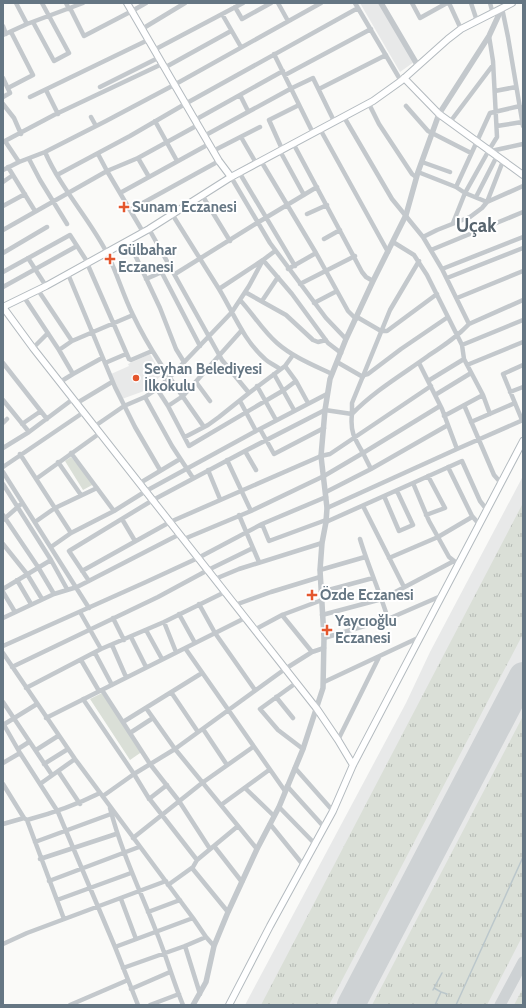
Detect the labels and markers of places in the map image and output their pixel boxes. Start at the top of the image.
place label: Sunam Eczanesi [132,198,237,216]
marker: Sunam Eczanesi [119,202,129,212]
place label: Gülbahar Eczanesi [118,241,177,276]
marker: Gülbahar Eczanesi [105,254,115,264]
place label: Seyhan Belediyesi İlkokulu [144,360,262,395]
marker: Seyhan Belediyesi İlkokulu [131,373,141,383]
place label: Özde Eczanesi [320,585,414,604]
marker: Özde Eczanesi [307,590,317,600]
place label: Yaycıoğlu Eczanesi [334,612,397,647]
marker: Yaycıoğlu Eczanesi [322,625,332,635]

